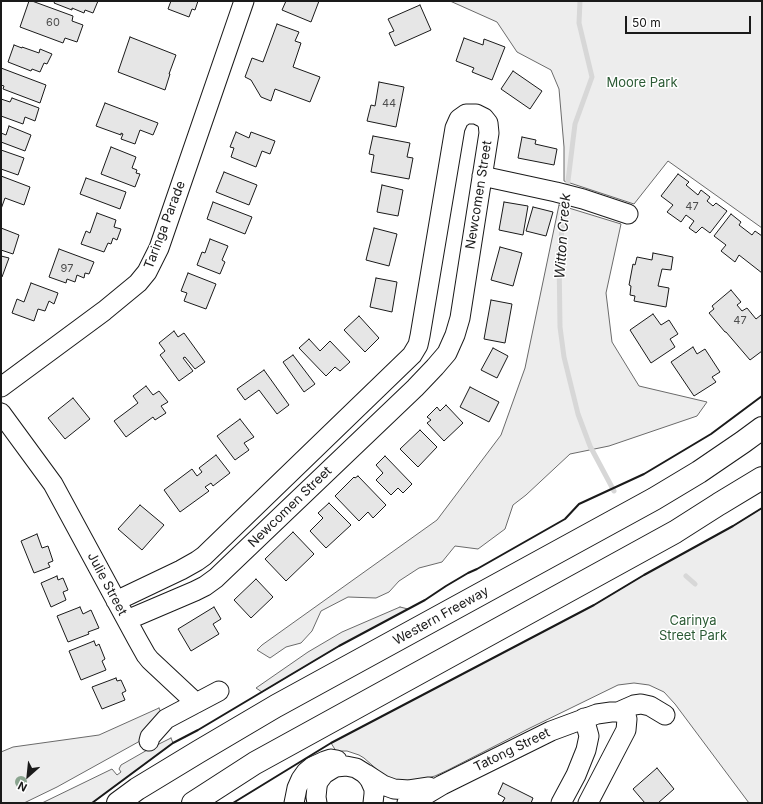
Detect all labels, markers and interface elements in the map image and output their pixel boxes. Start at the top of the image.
scale bar [627,8,753,34]
text: 50 m [632,15,661,30]
house number: 60 [46,16,60,30]
park label: Moore Park [606,75,678,91]
house number: 44 [382,97,396,111]
street label: Newcomen Street [463,140,495,250]
street label: Taringa Parade [141,179,189,271]
water label: Witton Creek [552,193,574,279]
house number: 47 [685,200,699,214]
house number: 97 [61,262,73,276]
house number: 47 [733,314,747,328]
street label: Newcomen Street [245,463,335,551]
street label: Julie Street [84,550,130,618]
street label: Western Freeway [391,583,491,649]
park label: Carinya Street Park [659,613,727,644]
street label: Tatong Street [471,725,553,775]
north arrow [8,756,48,796]
text: N [16,779,29,795]

